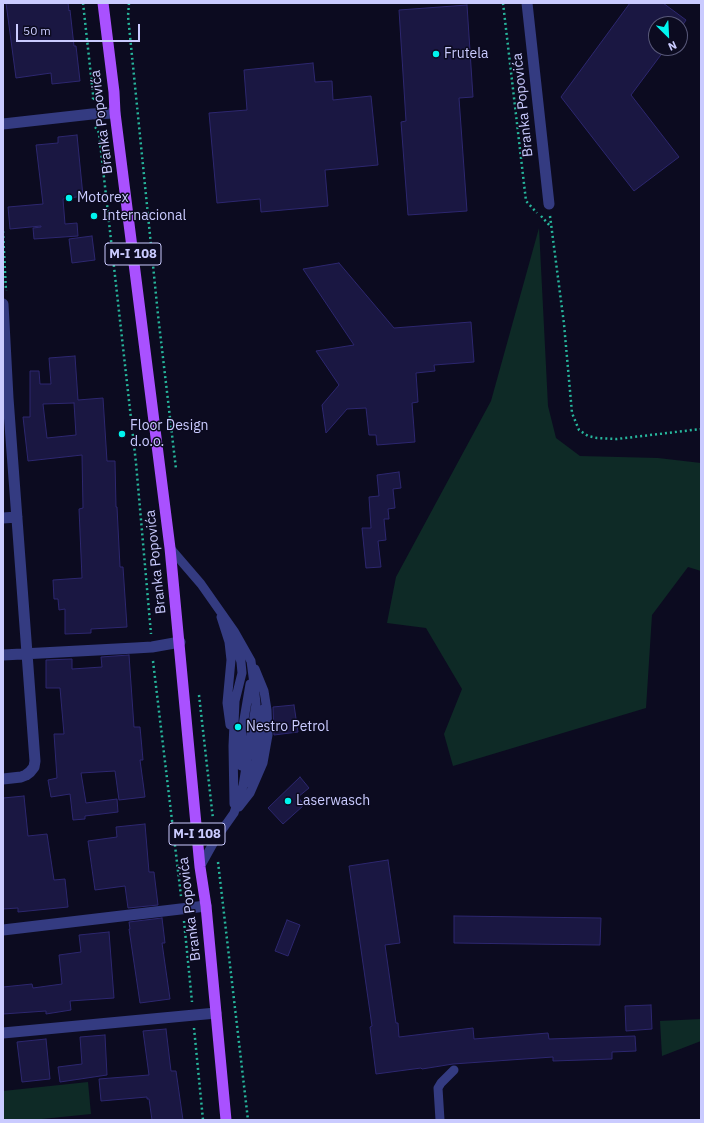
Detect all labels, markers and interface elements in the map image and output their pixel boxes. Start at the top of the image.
scale bar [18,16,142,42]
north arrow [648,16,688,56]
text: 50 m [23,23,51,38]
text: N [666,38,679,54]
place label: Frutela [444,46,488,62]
marker: Frutela [431,49,441,59]
street label: Branka Popovića [509,52,537,158]
street label: Branka Popovića [87,69,117,175]
place label: Motorex [77,190,129,206]
marker: Motorex [64,193,74,203]
place label: Internacional [102,208,186,224]
marker: Internacional [89,211,99,221]
road number: M-I 108 [105,243,161,265]
place label: Floor Design d.o.o. [130,418,208,450]
marker: Floor Design d.o.o. [117,429,127,439]
street label: Branka Popovića [142,509,170,615]
place label: Nestro Petrol [246,719,329,735]
marker: Nestro Petrol [233,722,243,732]
place label: Laserwasch [296,793,370,809]
marker: Laserwasch [283,796,293,806]
road number: M-I 108 [169,823,225,845]
street label: Branka Popovića [175,856,205,962]

